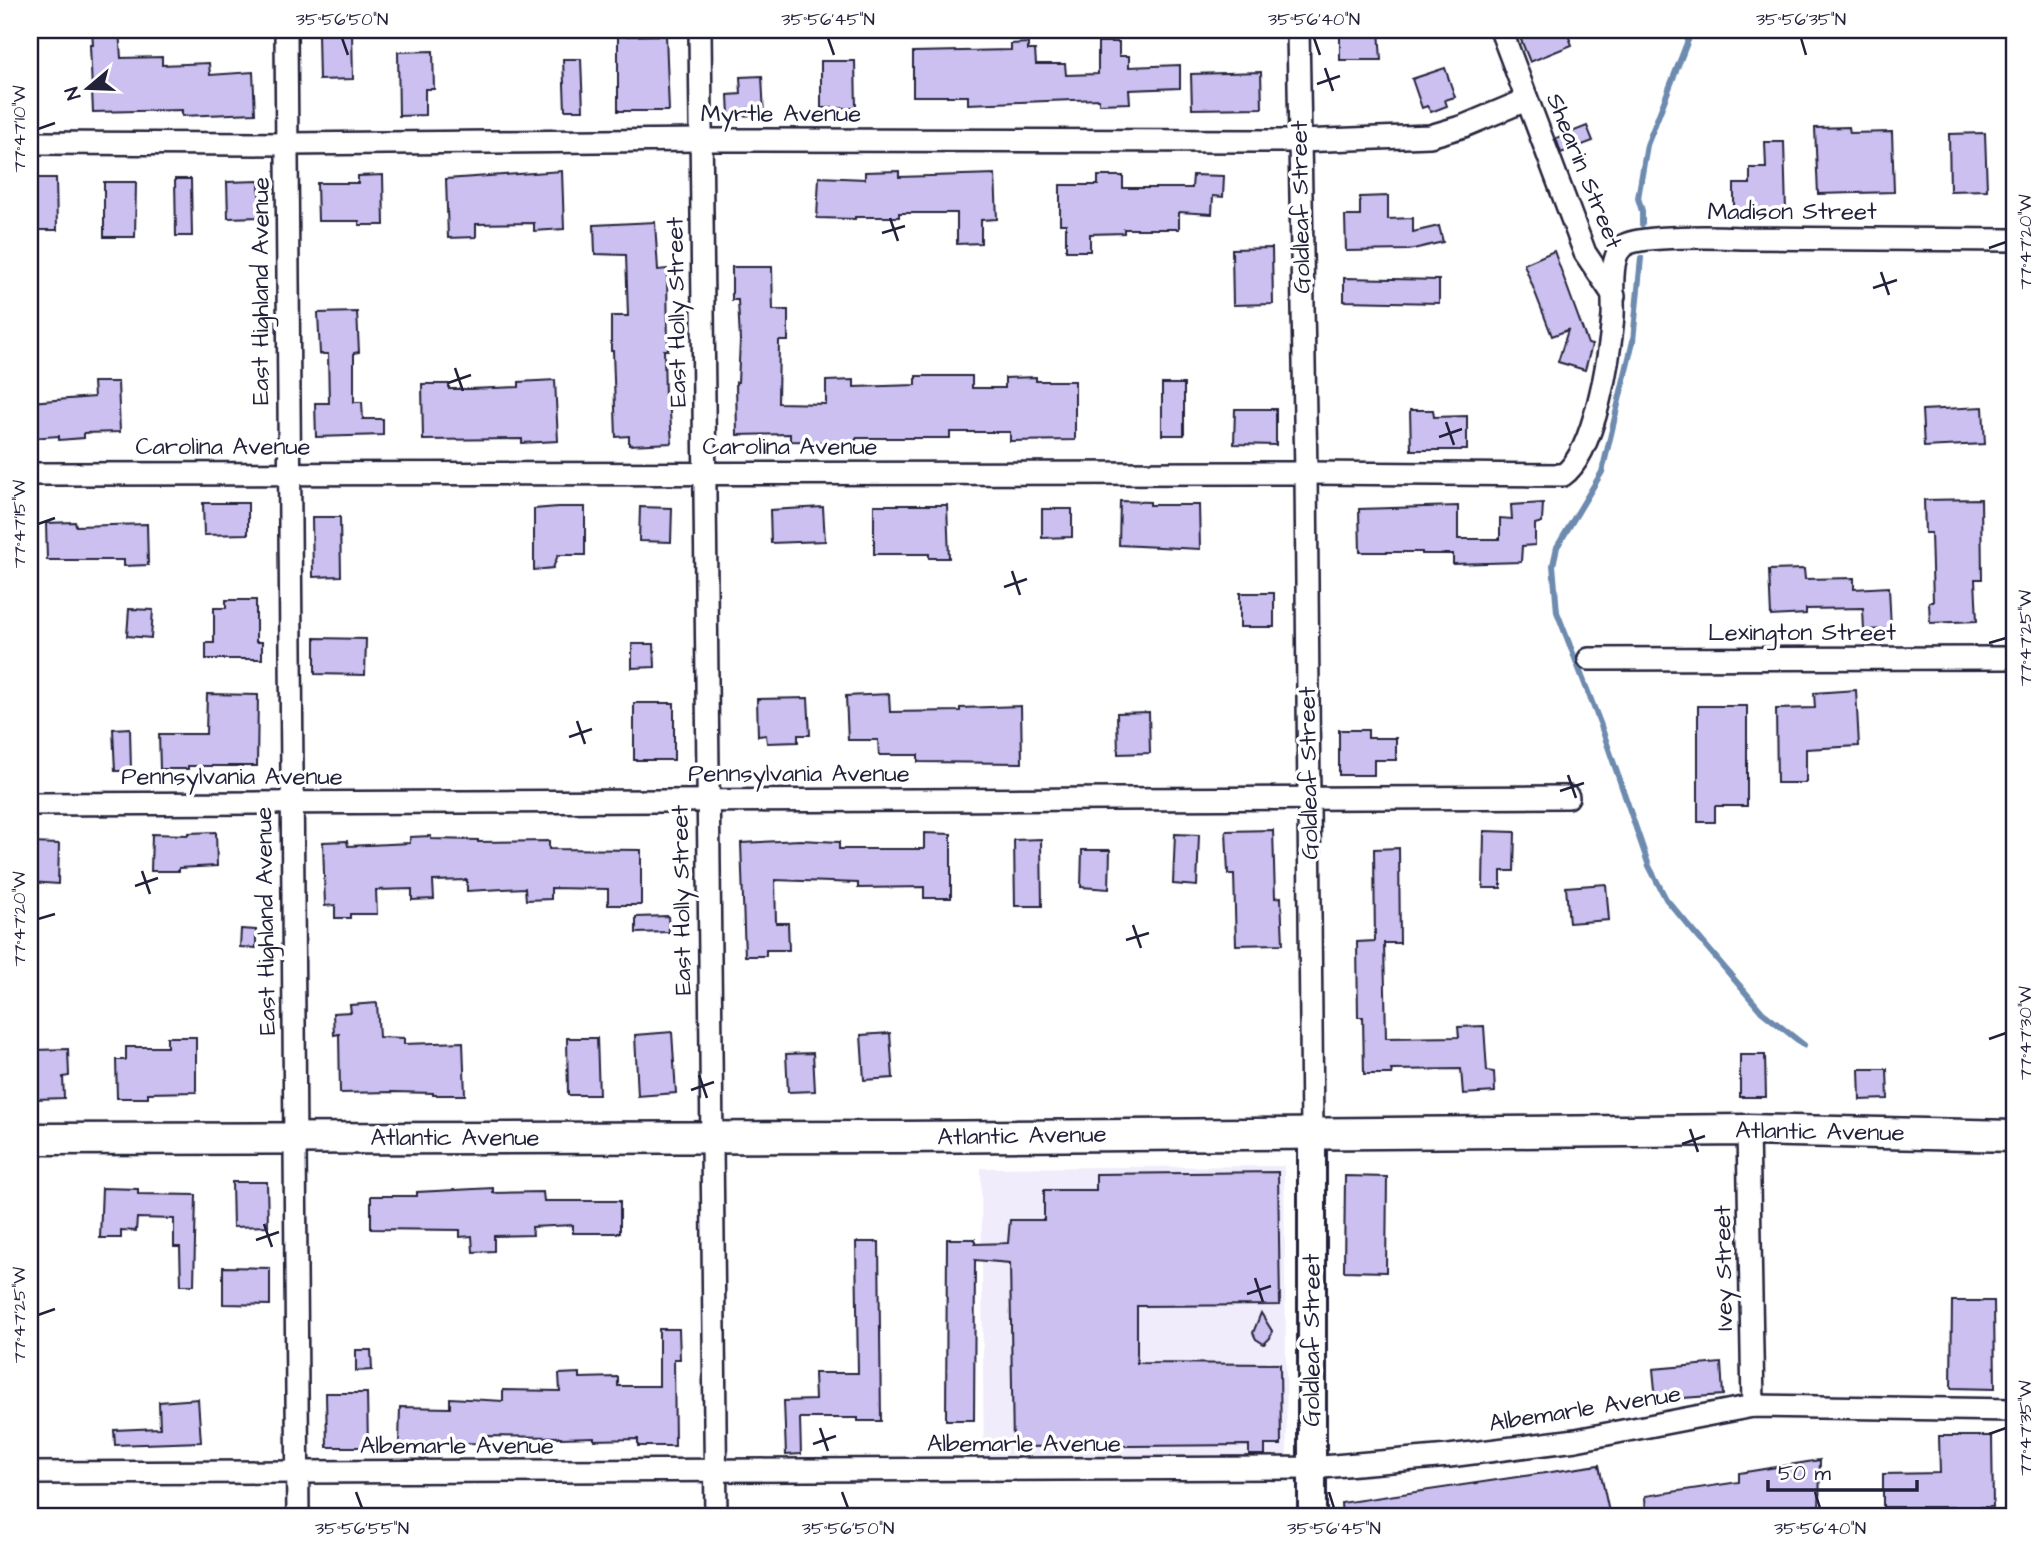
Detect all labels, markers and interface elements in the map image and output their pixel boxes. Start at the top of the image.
text: 35°56'50"N [296,7,388,32]
text: 35°56'45"N [781,7,875,32]
text: 35°56'40"N [1268,7,1360,32]
text: 35°56'35"N [1756,7,1846,32]
north arrow [52,52,122,122]
text: N [59,83,88,103]
text: 77°47'10"W [7,85,32,173]
street label: Shearin Street [1537,88,1631,254]
street label: Myrtle Avenue [701,97,861,132]
street label: Goldleaf Street [1282,120,1320,294]
street label: East Highland Avenue [244,177,279,405]
text: 77°47'20"W [2013,194,2038,290]
street label: Madison Street [1707,195,1877,229]
street label: East Holly Street [658,216,697,407]
street label: Carolina Avenue [135,430,311,464]
street label: Carolina Avenue [702,430,878,464]
text: 77°47'15"W [7,480,32,568]
text: 77°47'25"W [2013,590,2038,686]
street label: Lexington Street [1708,616,1896,651]
street label: Goldleaf Street [1290,686,1328,860]
street label: Pennsylvania Avenue [688,757,910,792]
street label: Pennsylvania Avenue [121,760,343,795]
street label: East Holly Street [663,804,702,995]
street label: East Highland Avenue [247,807,286,1035]
text: 77°47'20"W [7,871,32,967]
text: 77°47'30"W [2013,986,2038,1080]
street label: Atlantic Avenue [1735,1114,1905,1150]
street label: Atlantic Avenue [937,1118,1107,1154]
street label: Atlantic Avenue [370,1121,540,1155]
street label: Ivey Street [1706,1204,1743,1331]
street label: Goldleaf Street [1295,1253,1329,1427]
text: 77°47'25"W [7,1267,32,1363]
street label: Albemarle Avenue [1486,1377,1684,1441]
text: 77°47'35"W [2013,1380,2038,1476]
street label: Albemarle Avenue [927,1427,1121,1461]
street label: Albemarle Avenue [360,1429,554,1463]
scale bar [1768,1449,1916,1493]
text: 50 m [1778,1459,1832,1488]
text: 35°56'55"N [315,1516,409,1541]
text: 35°56'50"N [802,1516,894,1541]
text: 35°56'45"N [1287,1516,1381,1541]
text: 35°56'40"N [1774,1516,1866,1541]

